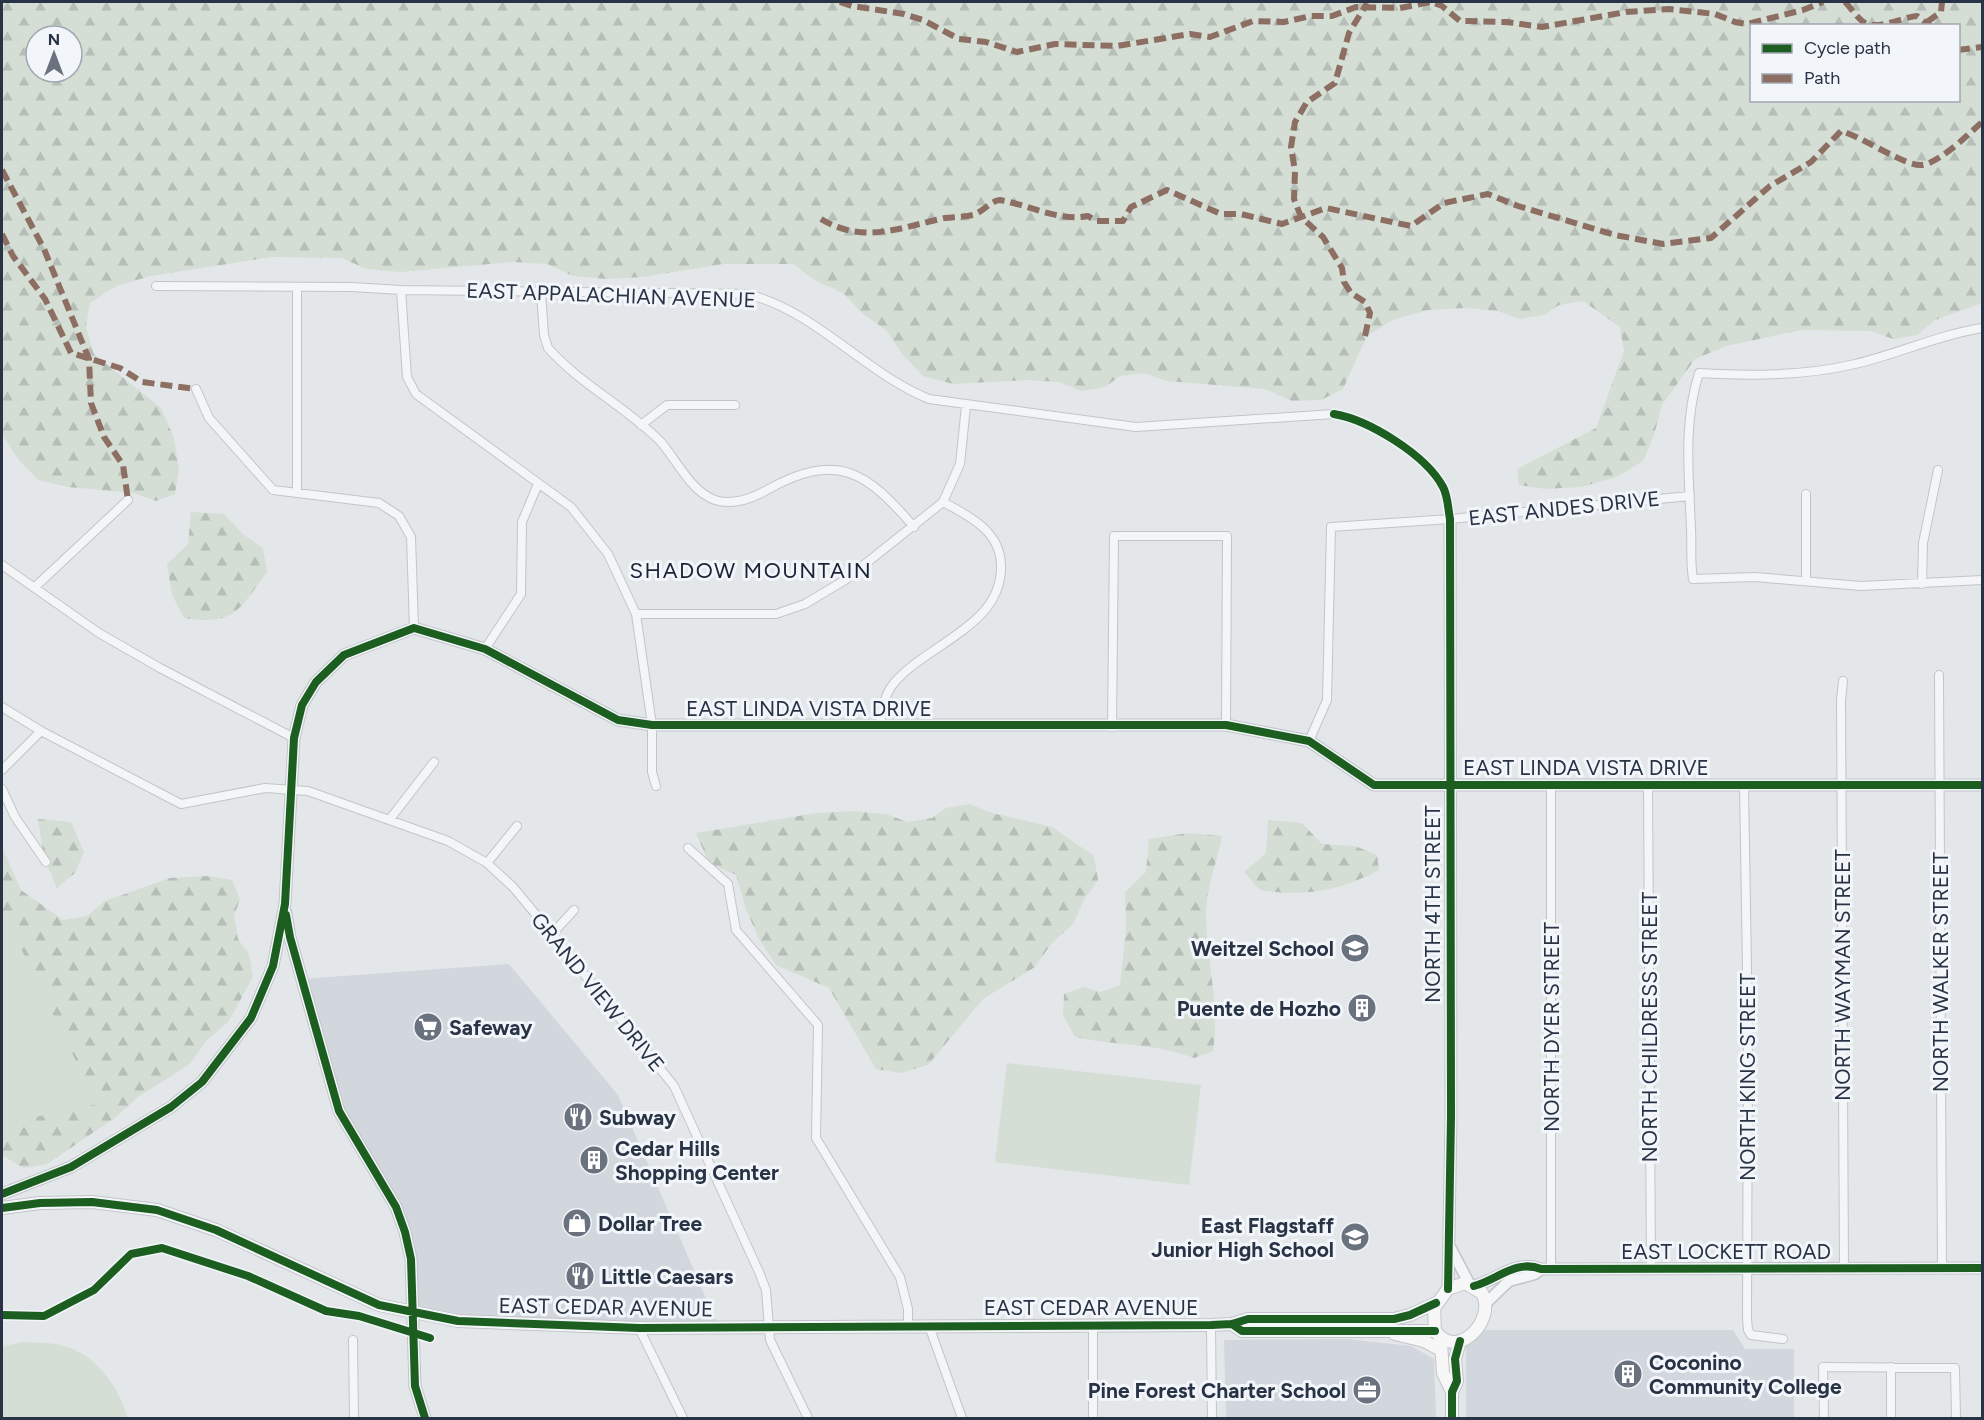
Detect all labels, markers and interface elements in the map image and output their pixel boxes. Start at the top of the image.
north arrow [24,24,84,84]
legend [1750,24,1960,102]
text: N [48,30,60,49]
text: Cycle path [1804,37,1891,59]
text: Path [1804,67,1840,89]
street label: EAST APPALACHIAN AVENUE [466,277,756,313]
street label: EAST ANDES DRIVE [1467,486,1661,530]
district label: SHADOW MOUNTAIN [630,557,872,584]
street label: EAST LINDA VISTA DRIVE [686,696,932,721]
street label: EAST LINDA VISTA DRIVE [1463,755,1709,780]
street label: NORTH 4TH STREET [1420,805,1445,1003]
street label: NORTH WAYMAN STREET [1830,849,1855,1101]
street label: NORTH WALKER STREET [1928,851,1953,1092]
street label: NORTH CHILDRESS STREET [1637,891,1662,1162]
street label: GRAND VIEW DRIVE [526,907,670,1077]
street label: NORTH DYER STREET [1539,922,1564,1132]
school or university icon: Weitzel School [1339,932,1371,964]
place label: Weitzel School [1191,936,1334,961]
street label: NORTH KING STREET [1735,973,1760,1181]
building icon: Puente de Hozho [1346,992,1378,1024]
place label: Puente de Hozho [1177,996,1341,1021]
supermarket icon: Safeway [412,1011,444,1043]
place label: Safeway [449,1015,533,1040]
restaurant icon: Subway [562,1101,594,1133]
place label: Subway [599,1105,677,1130]
place label: Cedar Hills Shopping Center [615,1136,779,1185]
building icon: Cedar Hills Shopping Center [578,1144,610,1176]
shop icon: Dollar Tree [561,1207,593,1239]
place label: Dollar Tree [598,1211,702,1236]
place label: East Flagstaff Junior High School [1151,1213,1335,1262]
school or university icon: East Flagstaff Junior High School [1339,1221,1371,1253]
street label: EAST LOCKETT ROAD [1621,1239,1831,1264]
restaurant icon: Little Caesars [564,1260,596,1292]
place label: Little Caesars [601,1264,733,1289]
street label: EAST CEDAR AVENUE [498,1293,714,1321]
street label: EAST CEDAR AVENUE [984,1295,1198,1320]
place label: Coconino Community College [1649,1350,1842,1399]
building icon: Coconino Community College [1612,1358,1644,1390]
office icon: Pine Forest Charter School [1351,1374,1383,1406]
place label: Pine Forest Charter School [1088,1378,1346,1403]

